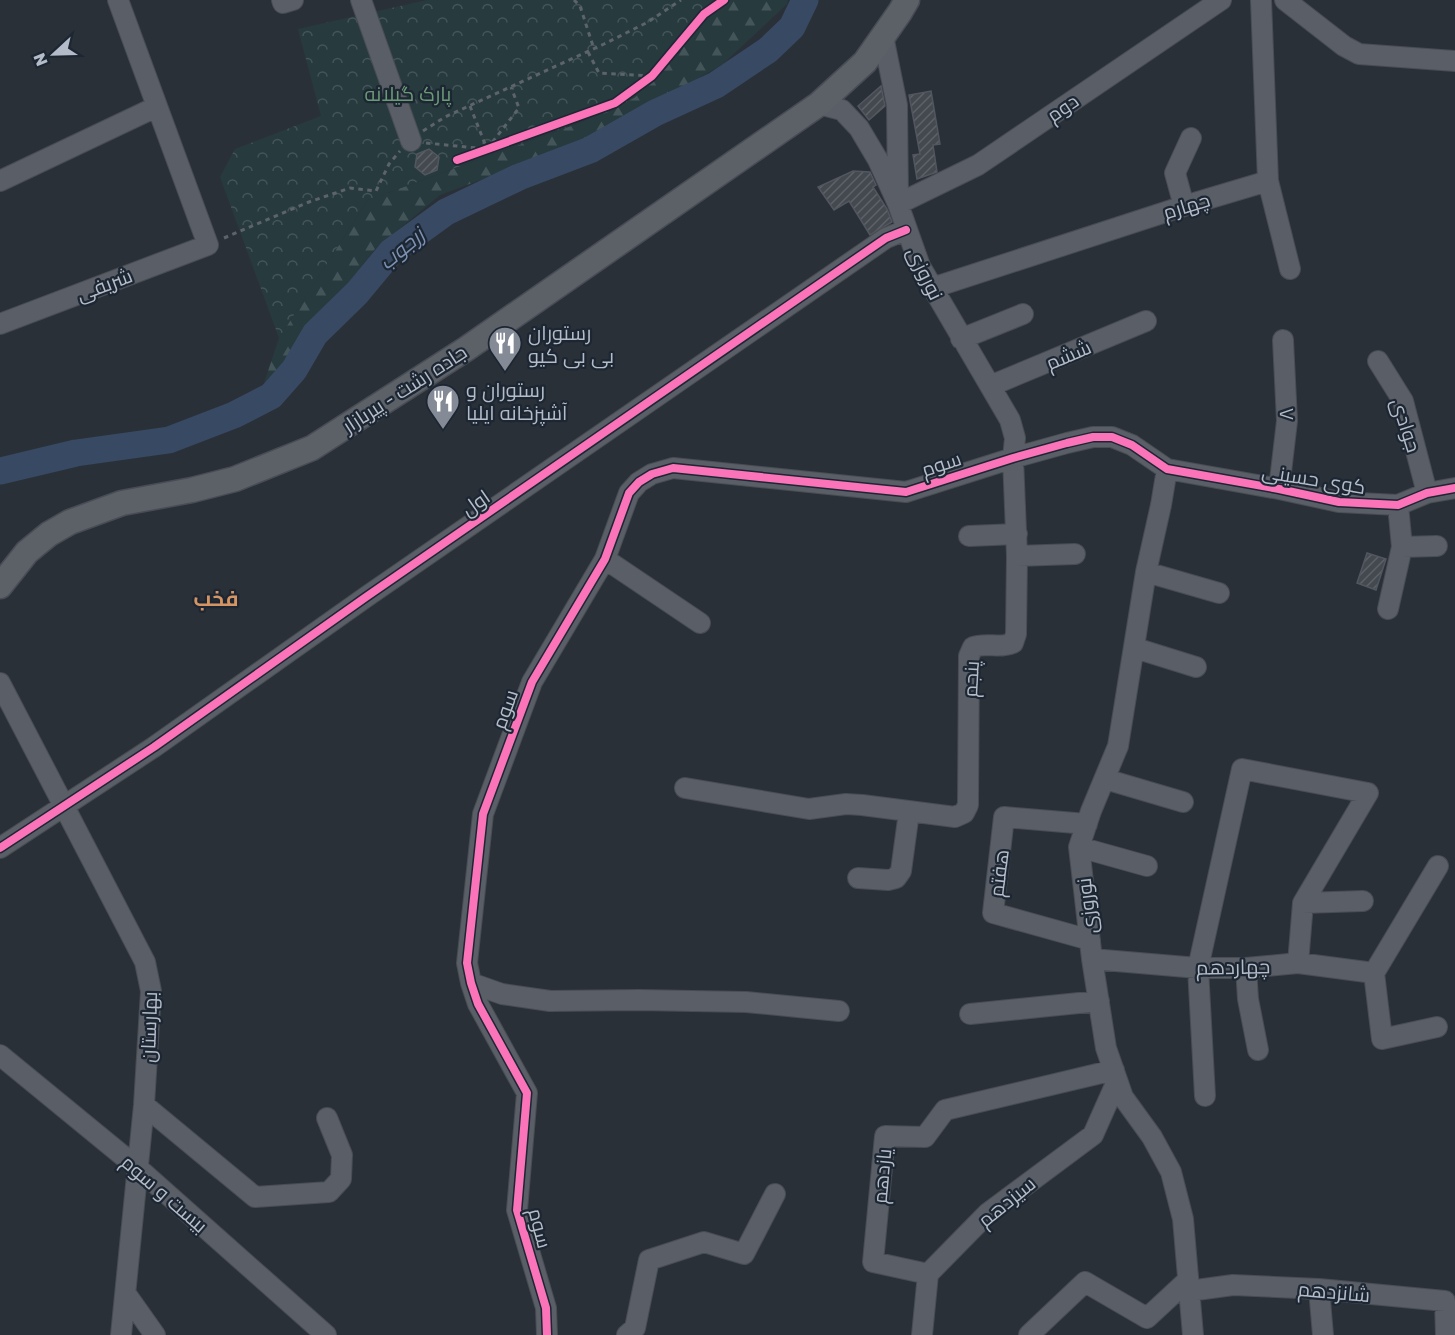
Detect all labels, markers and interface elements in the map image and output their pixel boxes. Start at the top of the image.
north arrow [24,24,84,84]
text: N [29,50,52,69]
park label: پارک گیلانه [365,81,452,107]
street label: دوم [1042,88,1084,129]
street label: چهارم [1160,187,1213,226]
water label: زرجوب [373,220,431,274]
street label: نوروزی [901,242,949,304]
street label: شریفی [73,262,136,307]
place label: رستوران بی بی کیو [528,320,614,369]
restaurant icon: رستوران بی بی کیو [487,325,523,372]
street label: ششم [1042,334,1095,377]
street label: جاده رشت - پیربازار [336,339,472,439]
place label: رستوران و آشپزخانه ایلیا [466,377,568,426]
restaurant icon: رستوران و آشپزخانه ایلیا [425,383,461,430]
street label: جوادی [1385,395,1427,456]
street label: ۸ [1273,408,1297,420]
street label: سوم [918,445,965,484]
street label: کوی حسینی [1260,458,1368,500]
street label: اول [456,484,495,522]
district label: فخب [194,585,238,611]
street label: پنجم [957,660,986,698]
street label: سوم [486,686,525,733]
street label: هفتم [983,848,1016,899]
street label: نوروزی [1071,876,1103,935]
street label: چهاردهم [1196,953,1270,982]
street label: بهارستان [135,991,163,1063]
street label: یازدهم [867,1147,898,1205]
street label: بیست و سوم [115,1149,213,1239]
street label: سیزدهم [972,1171,1042,1234]
street label: سوم [522,1205,558,1251]
street label: شانزدهم [1297,1276,1371,1309]

